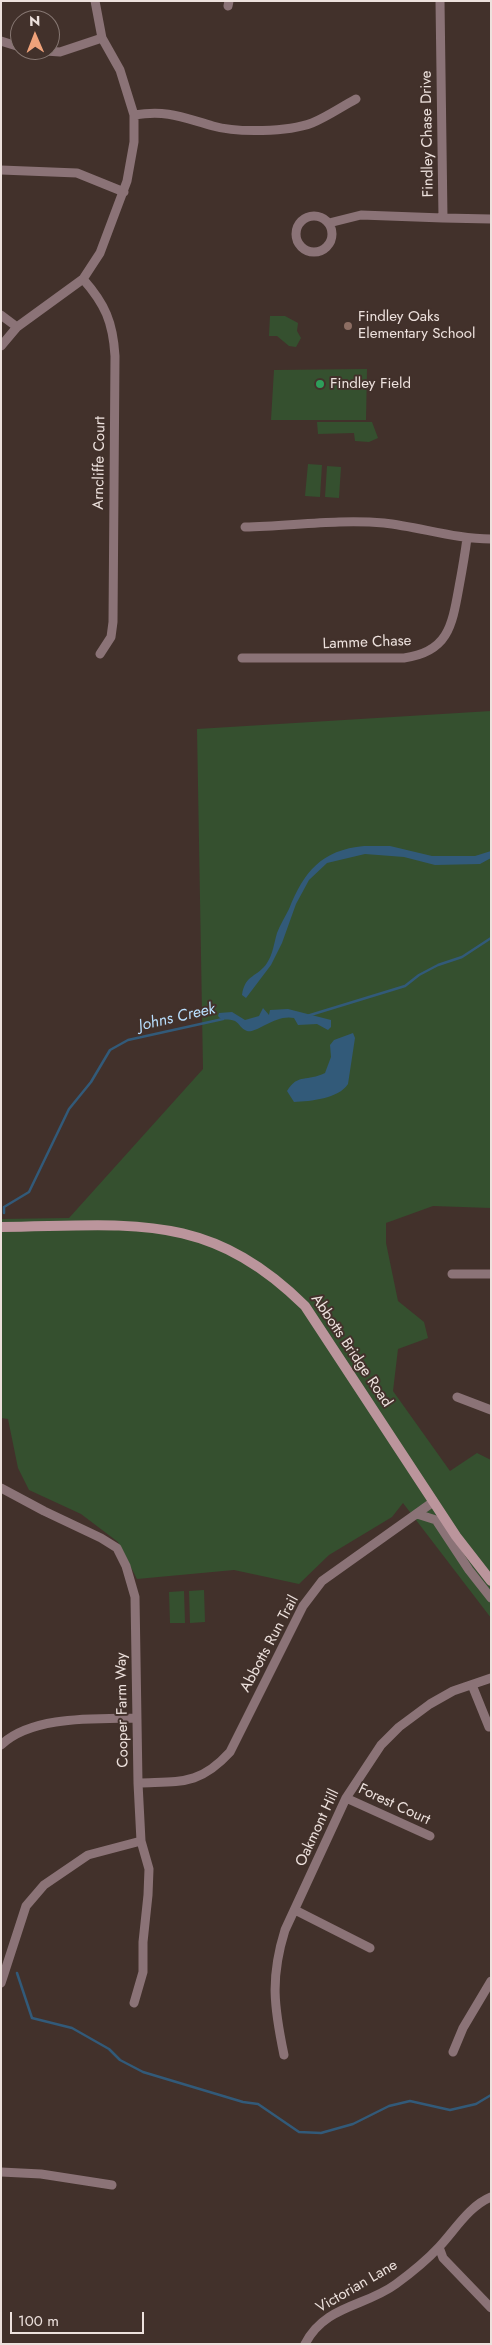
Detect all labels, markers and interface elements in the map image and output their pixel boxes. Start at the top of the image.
north arrow [10,10,60,60]
text: N [29,11,40,31]
street label: Findley Chase Drive [418,70,438,198]
place label: Findley Oaks Elementary School [358,308,475,343]
marker: Findley Oaks Elementary School [342,320,354,332]
place label: Findley Field [330,375,411,393]
marker: Findley Field [314,378,326,390]
street label: Arncliffe Court [90,416,110,510]
street label: Lamme Chase [322,632,412,654]
water label: Johns Creek [137,1000,217,1036]
street label: Abbotts Bridge Road [307,1291,395,1411]
street label: Abbotts Run Trail [237,1593,303,1695]
street label: Cooper Farm Way [113,1652,133,1768]
street label: Forest Court [355,1781,433,1829]
street label: Oakmont Hill [292,1787,344,1869]
street label: Victorian Lane [313,2256,401,2318]
scale bar [12,2302,146,2334]
text: 100 m [18,2310,59,2332]

